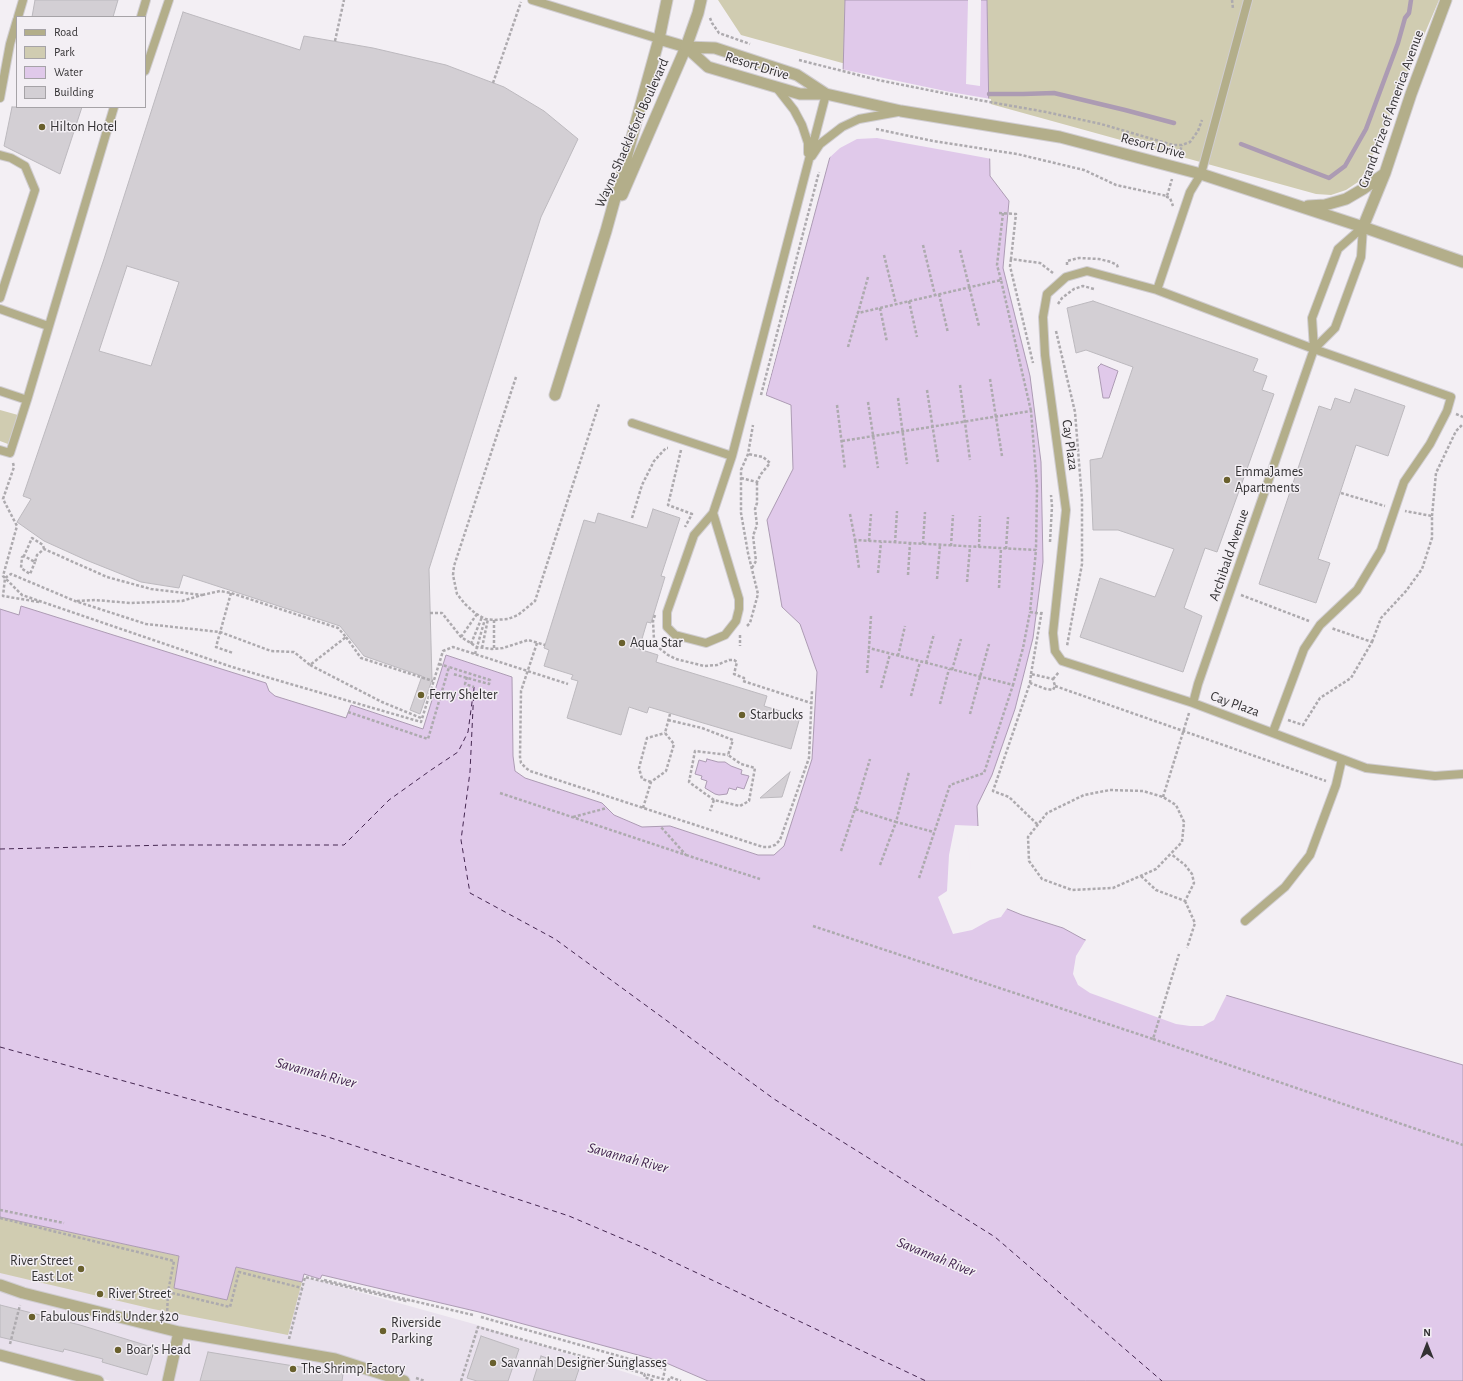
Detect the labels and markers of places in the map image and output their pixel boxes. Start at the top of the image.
place label: Hilton Hotel [50,119,117,135]
marker: Hilton Hotel [37,122,47,132]
place label: EmmaJames Apartments [1235,464,1303,496]
marker: EmmaJames Apartments [1222,475,1232,485]
place label: Aqua Star [630,635,683,651]
marker: Aqua Star [617,638,627,648]
place label: Ferry Shelter [429,687,497,703]
marker: Ferry Shelter [416,690,426,700]
place label: Starbucks [750,707,803,723]
marker: Starbucks [737,710,747,720]
place label: River Street East Lot [10,1253,73,1286]
marker: River Street East Lot [76,1264,86,1274]
place label: River Street [108,1286,171,1302]
marker: River Street [95,1289,105,1299]
place label: Fabulous Finds Under $20 [40,1309,179,1325]
marker: Fabulous Finds Under $20 [27,1312,37,1322]
place label: Riverside Parking [391,1315,441,1348]
marker: Riverside Parking [378,1326,388,1336]
place label: Boar's Head [126,1342,191,1358]
marker: Boar's Head [113,1345,123,1355]
place label: Savannah Designer Sunglasses [501,1355,667,1371]
marker: Savannah Designer Sunglasses [488,1358,498,1368]
place label: The Shrimp Factory [301,1361,405,1377]
marker: The Shrimp Factory [288,1364,298,1374]

